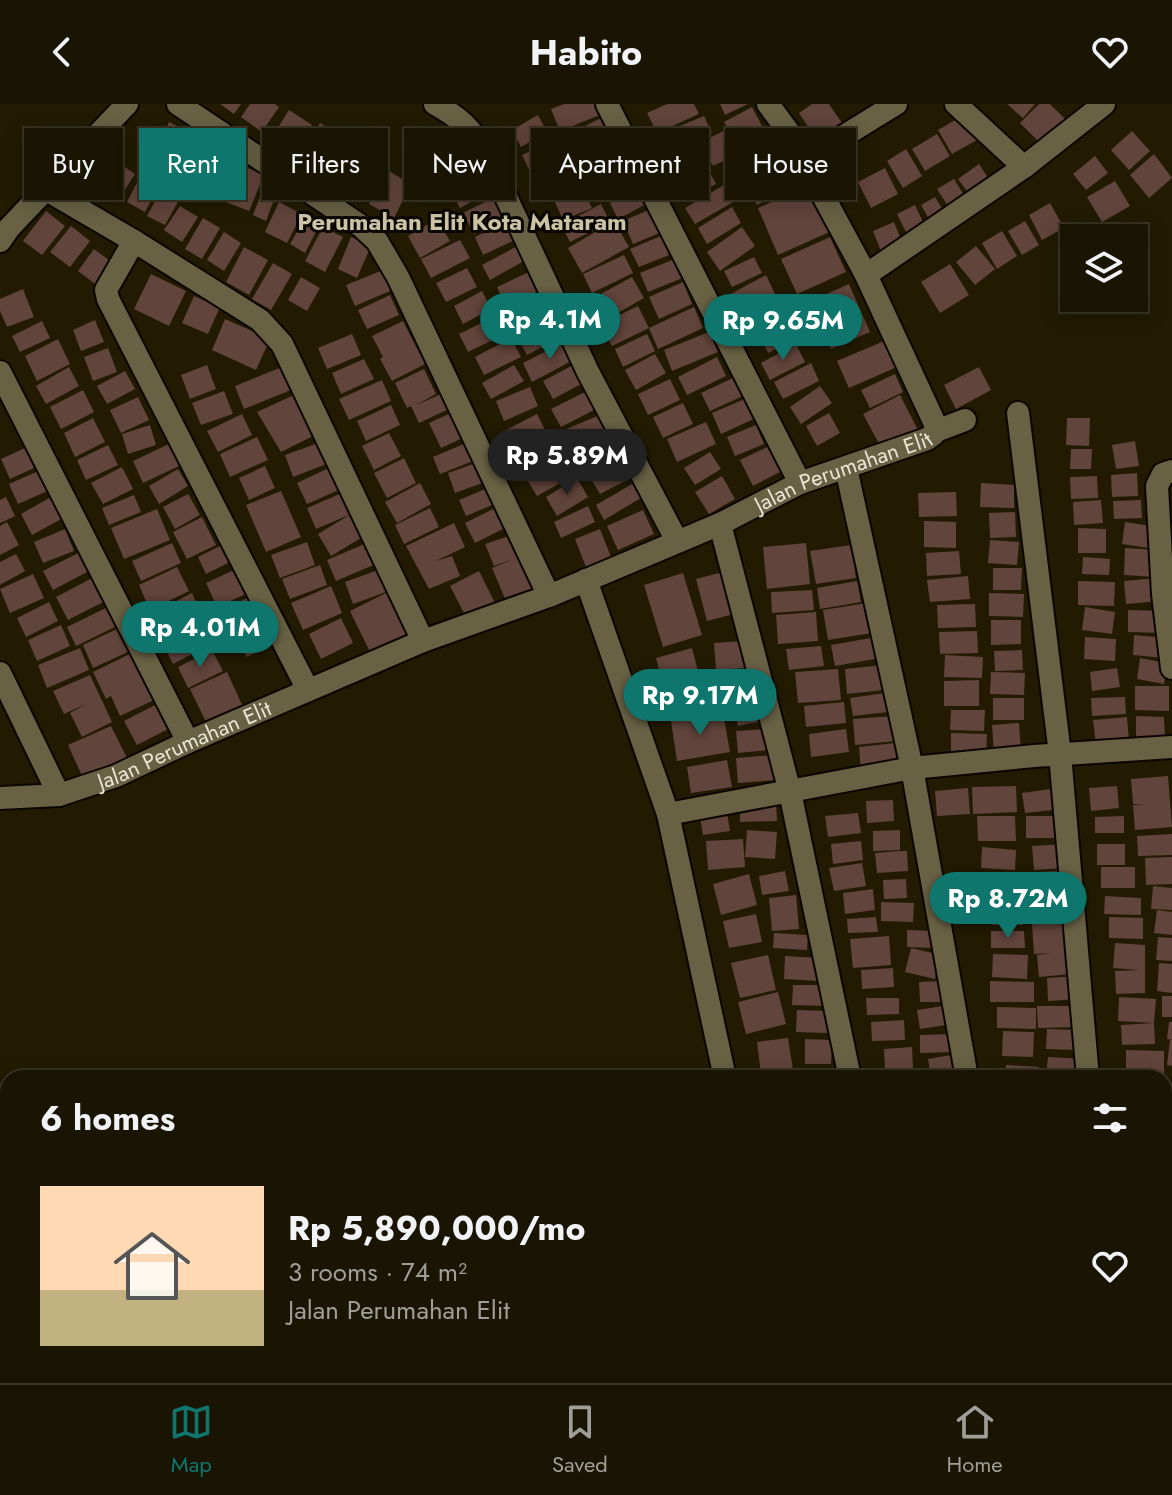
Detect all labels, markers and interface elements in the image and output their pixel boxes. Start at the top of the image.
text: Habito [530,26,642,78]
icon: back [40,30,84,74]
icon: heart [1088,30,1132,74]
chip: Buy [24,128,123,200]
chip: Rent [139,128,246,200]
chip: Filters [262,128,388,200]
chip: New [404,128,515,200]
chip: Apartment [531,128,709,200]
chip: House [725,128,856,200]
district label: Perumahan Elit Kota Mataram [297,204,627,239]
map controls [1060,224,1148,312]
button: layers [1060,224,1148,312]
pin: Rp 4.1M [476,293,624,361]
pin: Rp 9.65M [700,294,866,362]
text: Rp 4.1M [498,300,602,338]
text: Rp 9.65M [722,301,844,339]
street label: Jalan Perumahan Elit [746,423,940,521]
pin: Rp 5.89M [484,429,650,497]
text: Rp 5.89M [506,436,628,474]
pin: Rp 4.01M [117,601,283,669]
text: Rp 4.01M [140,608,260,646]
pin: Rp 9.17M [617,669,783,737]
text: Rp 9.17M [642,676,758,714]
street label: Jalan Perumahan Elit [90,692,277,798]
pin: Rp 8.72M [925,872,1091,940]
text: Rp 8.72M [948,879,1068,917]
text: 6 homes [40,1094,175,1143]
icon: filters [1088,1096,1132,1140]
text: Rp 5,890,000/mo [288,1204,585,1253]
icon: home [104,1218,200,1314]
icon: heart [1088,1244,1132,1288]
text: 3 rooms · 74 m² [288,1253,467,1291]
text: Jalan Perumahan Elit [288,1291,510,1329]
tab: Map [169,1400,213,1480]
tab: Saved [552,1400,608,1480]
tab: Home [946,1400,1003,1480]

